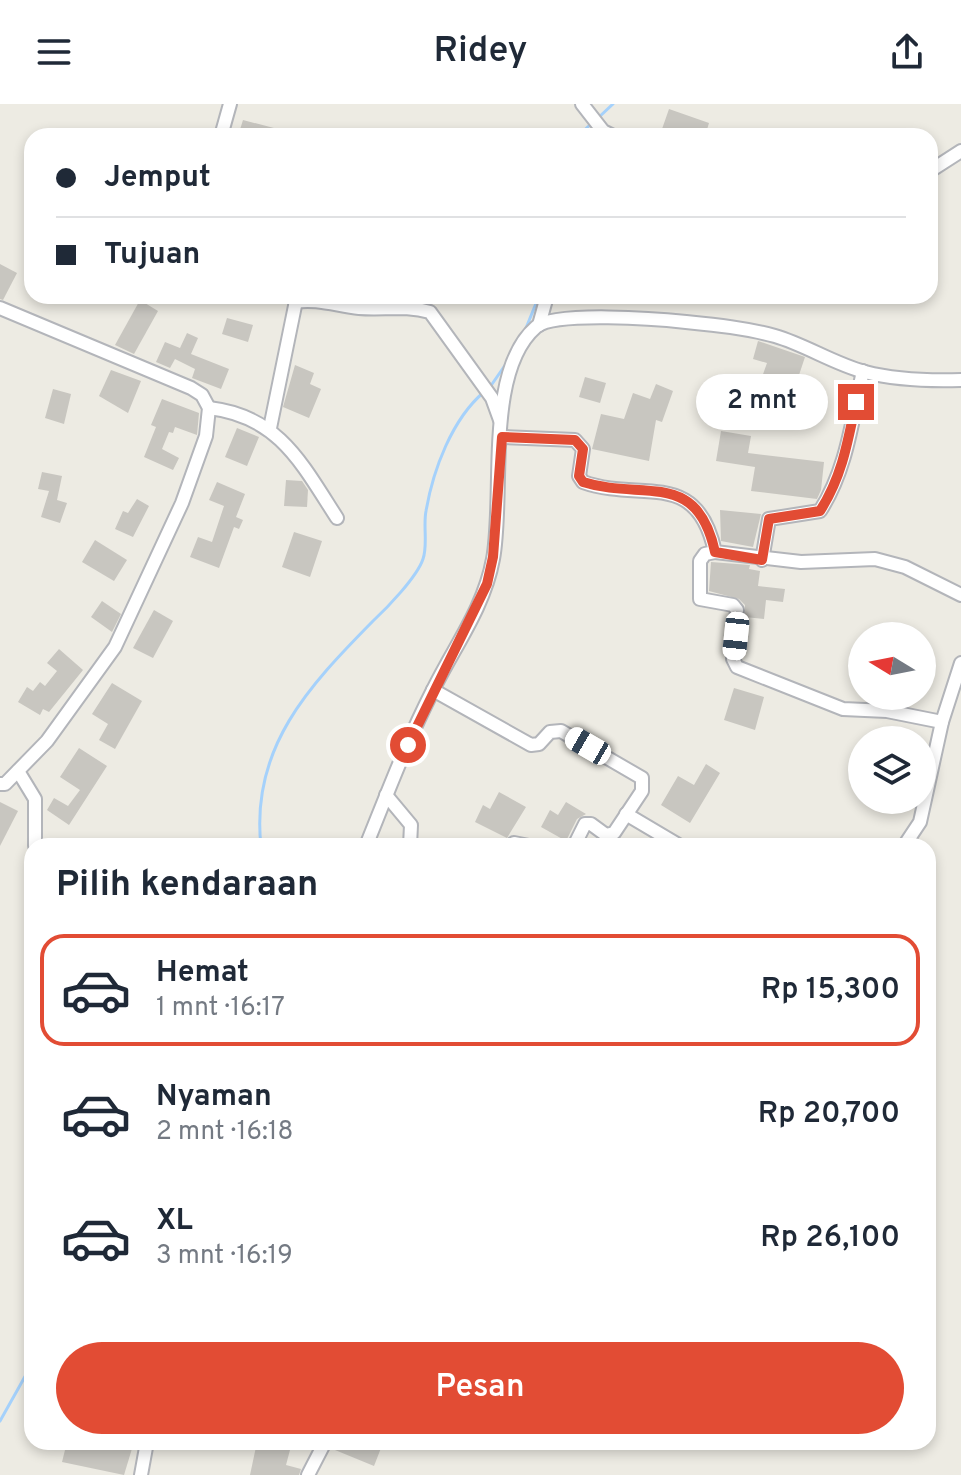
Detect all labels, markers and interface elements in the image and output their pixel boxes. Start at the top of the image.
text: Ridey [433,29,528,75]
icon: menu [32,30,76,74]
icon: share [885,30,929,74]
text: Jemput [104,160,211,197]
text: Tujuan [104,237,200,274]
callout: 2 mnt [696,374,828,430]
route end [838,384,874,420]
text: 2 mnt [727,385,797,418]
car [722,611,750,661]
north arrow [848,622,936,710]
map controls [848,622,936,814]
car [561,724,615,768]
button: layers [848,726,936,814]
route start [390,727,426,763]
text: Pilih kendaraan [56,863,318,909]
icon: car [60,954,132,1026]
text: Hemat [156,955,249,992]
text: Rp 15,300 [761,972,900,1009]
text: 1 mnt · 16:17 [156,992,285,1025]
icon: car [60,1078,132,1150]
text: Nyaman [156,1079,272,1116]
text: Rp 20,700 [758,1096,900,1133]
text: 2 mnt · 16:18 [156,1116,293,1149]
icon: car [60,1202,132,1274]
text: XL [156,1203,193,1240]
text: Rp 26,100 [760,1220,900,1257]
text: 3 mnt · 16:19 [156,1240,293,1273]
button: Pesan [56,1342,904,1434]

